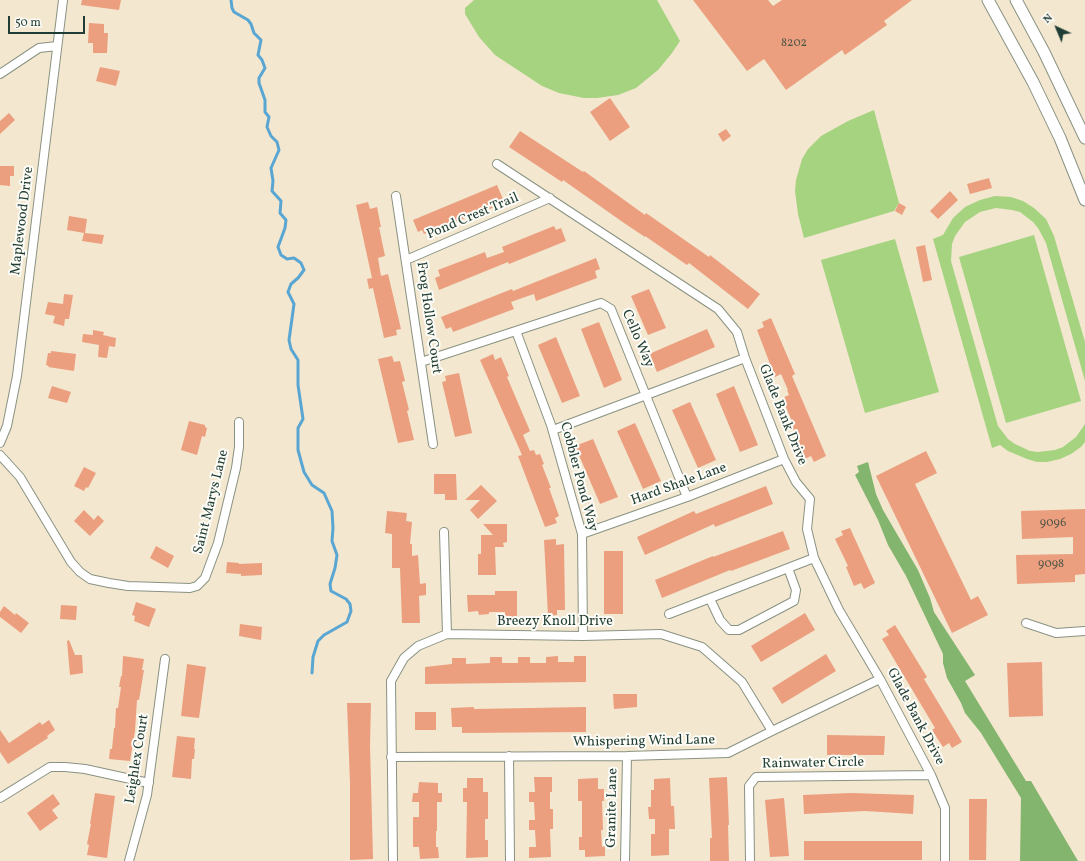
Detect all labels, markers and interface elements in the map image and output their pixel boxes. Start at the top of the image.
scale bar [10,8,87,34]
north arrow [1037,8,1077,48]
text: N [1040,11,1056,27]
text: 50 m [15,15,41,31]
house number: 8202 [781,37,807,51]
street label: Maplewood Drive [8,166,38,276]
street label: Pond Crest Trail [424,190,522,244]
street label: Frog Hollow Court [412,261,444,375]
street label: Cello Way [617,307,657,371]
street label: Glade Bank Drive [754,362,810,468]
street label: Cobbler Pond Way [555,420,601,534]
street label: Saint Marys Lane [191,448,233,556]
street label: Hard Shale Lane [629,460,729,510]
house number: 9096 [1040,517,1066,531]
house number: 9098 [1038,558,1064,572]
street label: Breezy Knoll Drive [497,614,613,630]
street label: Glade Bank Drive [882,666,948,768]
street label: Leighlex Court [123,713,153,805]
street label: Whispering Wind Lane [573,732,715,752]
street label: Rainwater Circle [762,755,864,773]
street label: Granite Lane [604,768,622,848]

